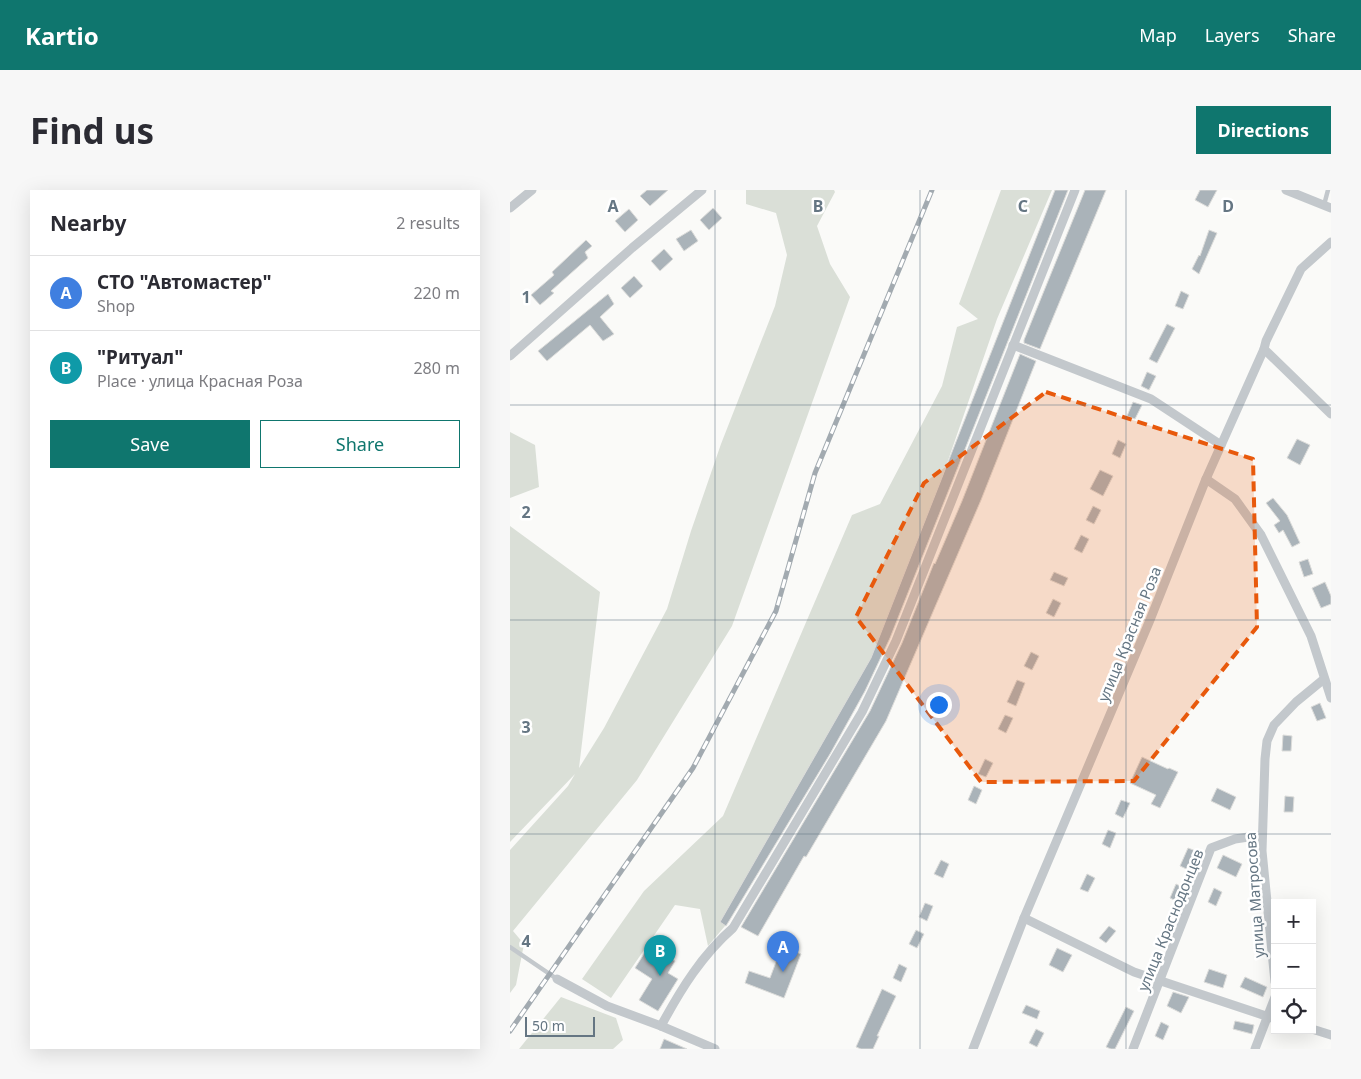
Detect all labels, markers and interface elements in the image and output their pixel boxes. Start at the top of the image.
text: Kartio [25,19,99,52]
text: Map [1139,23,1177,47]
text: Layers [1205,23,1260,47]
text: Share [1288,23,1336,47]
button: Directions [1196,106,1331,154]
text: Find us [30,107,154,154]
text: A [607,195,619,217]
text: B [813,195,823,217]
text: C [1018,195,1028,217]
text: D [1222,195,1234,217]
text: Nearby [50,209,126,237]
text: 2 results [396,212,460,234]
text: СТО "Автомастер" [97,269,272,295]
text: A [60,282,72,304]
text: 220 m [413,282,460,304]
text: 1 [521,286,531,308]
text: Shop [97,295,135,317]
text: "Ритуал" [97,344,183,370]
text: B [61,357,71,379]
text: 280 m [413,357,460,379]
text: Place · улица Красная Роза [97,370,303,392]
button: Save [50,420,250,468]
button: Share [260,420,460,468]
text: 2 [521,501,531,523]
street label: улица Красная Роза [1093,563,1165,705]
your location [926,692,952,718]
text: 3 [521,716,531,738]
street label: улица Матросова [1240,831,1268,959]
street label: улица Краснодонцев [1132,846,1208,994]
map controls [1271,899,1316,1034]
button: + [1271,899,1316,944]
text: 4 [521,930,531,952]
pin: A [767,931,799,972]
pin: B [644,935,676,976]
button: − [1271,944,1316,989]
button: locate [1271,989,1316,1034]
scale bar [525,1014,595,1037]
text: 50 m [532,1016,565,1035]

